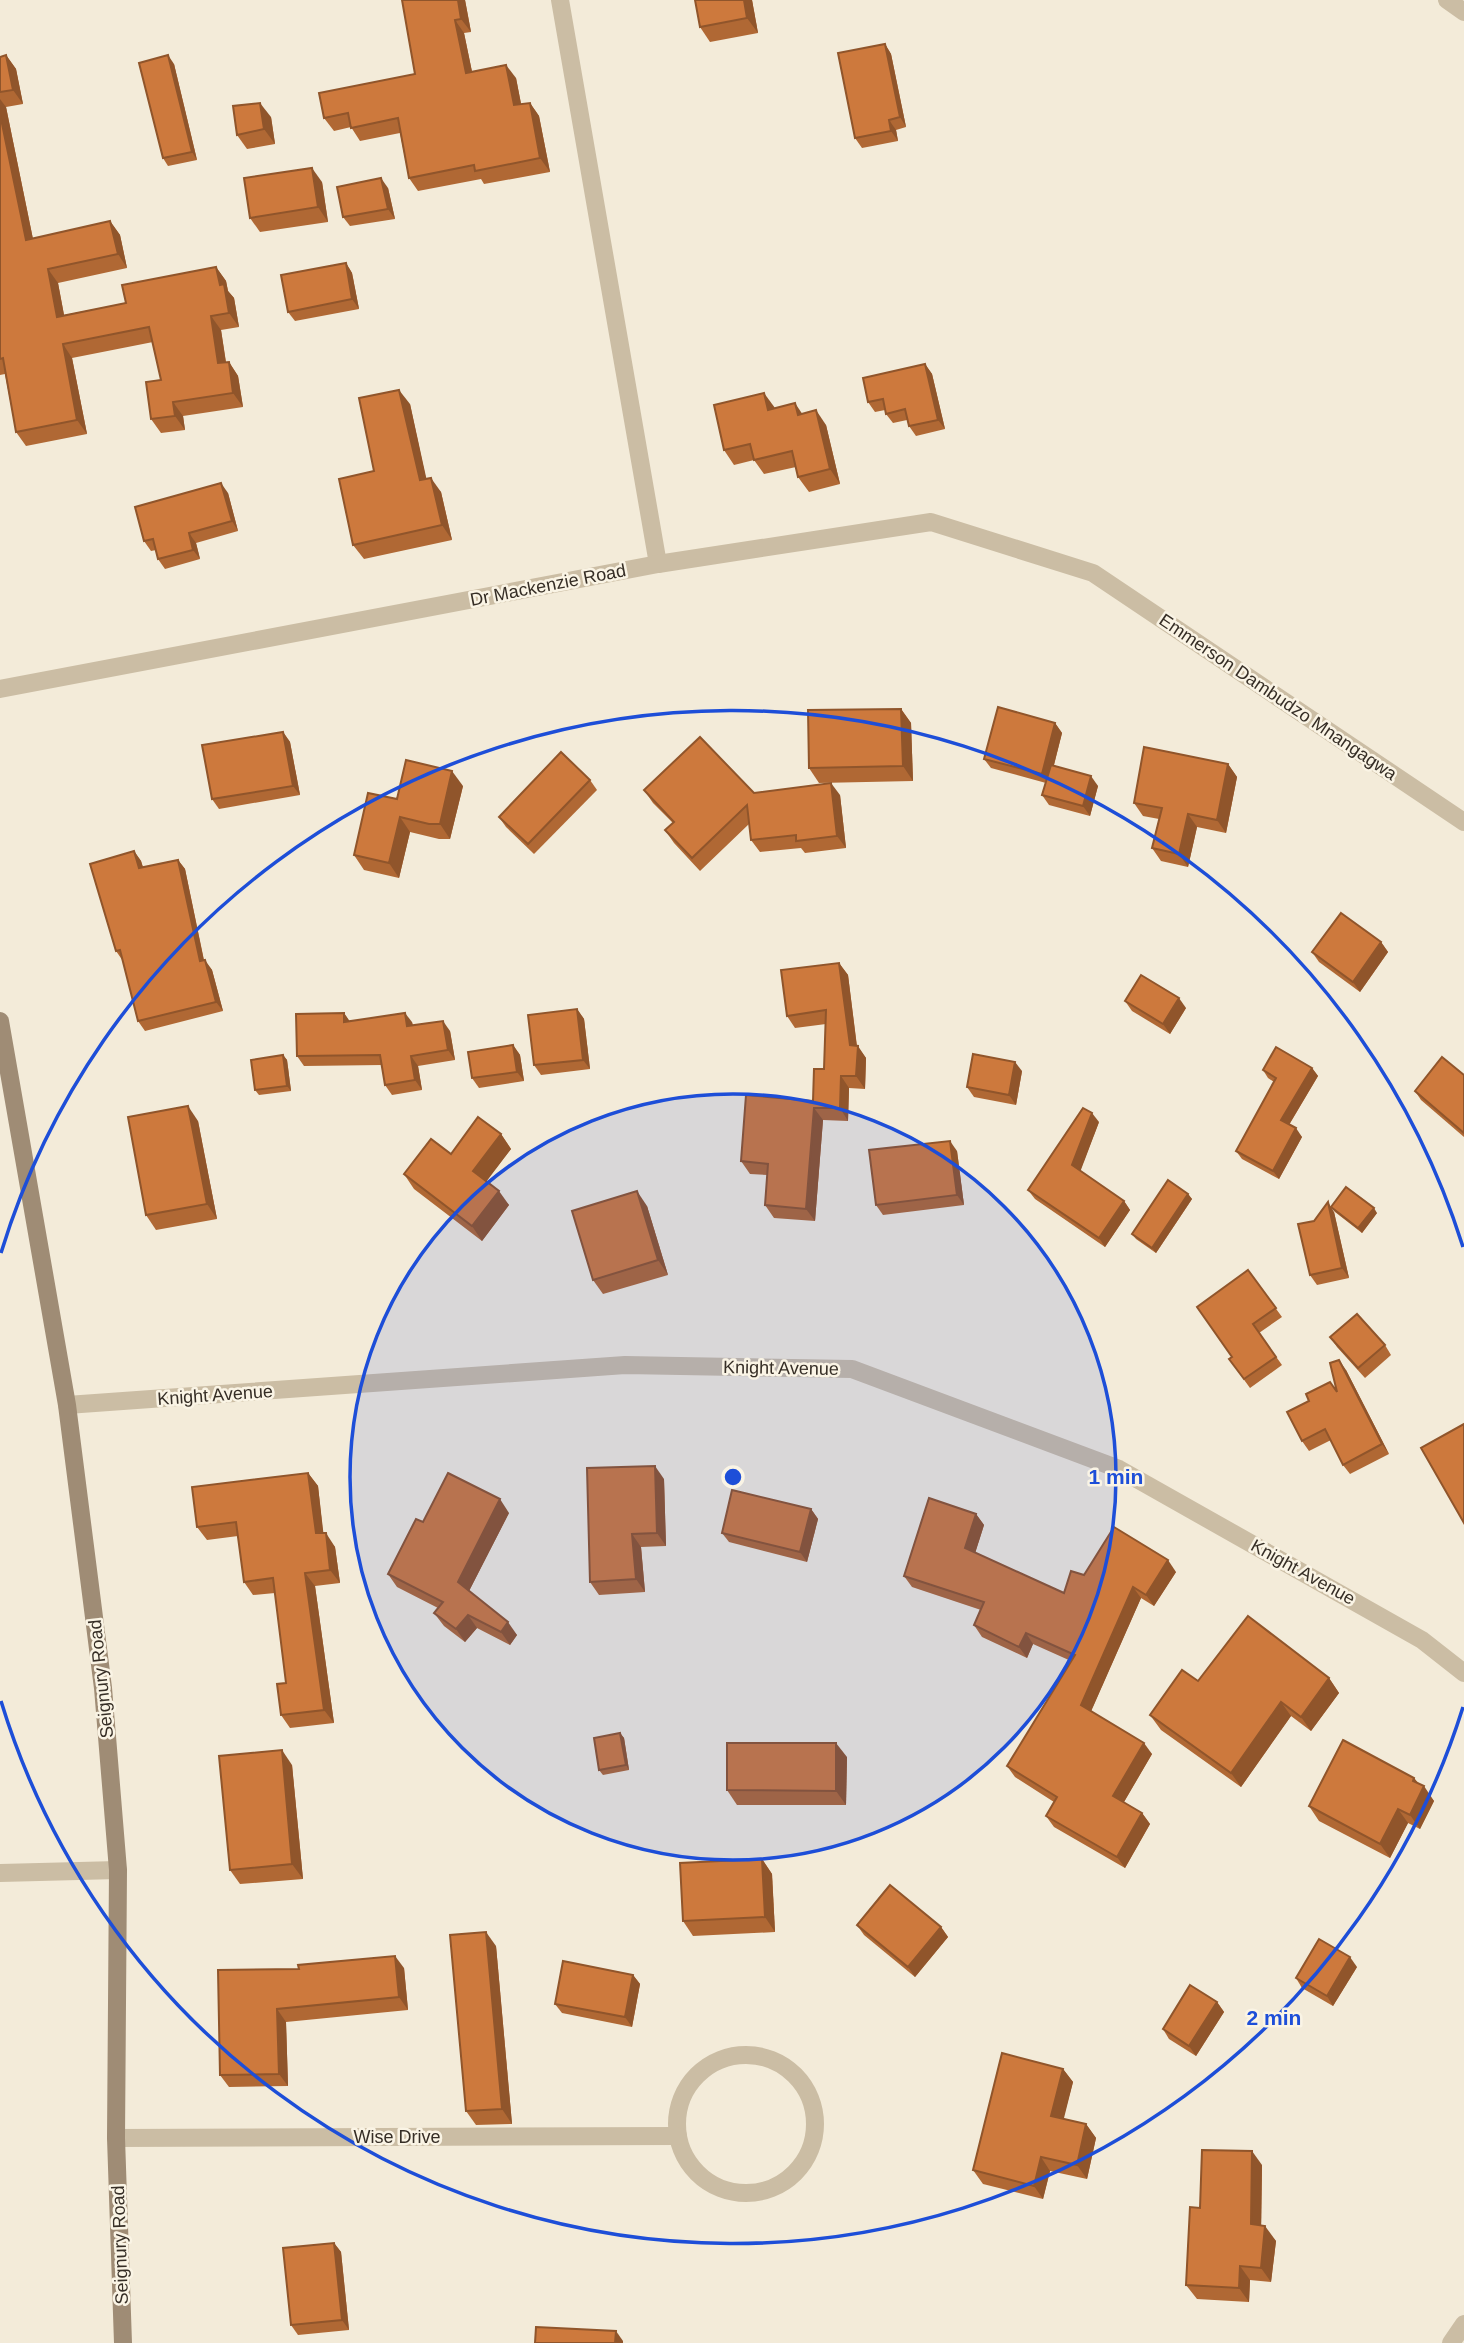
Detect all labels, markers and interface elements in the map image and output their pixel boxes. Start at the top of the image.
street label: Dr Mackenzie Road [469,560,627,610]
street label: Emmerson Dambudzo Mnangagwa [1155,610,1401,785]
street label: Knight Avenue [723,1357,839,1379]
street label: Knight Avenue [157,1381,273,1409]
centre of rings [721,1465,745,1489]
text: 1 min [1089,1465,1143,1488]
street label: Knight Avenue [1248,1535,1358,1609]
street label: Seignury Road [85,1619,117,1739]
text: 2 min [1247,2006,1301,2029]
street label: Wise Drive [353,2127,441,2147]
street label: Seignury Road [108,2185,132,2305]

